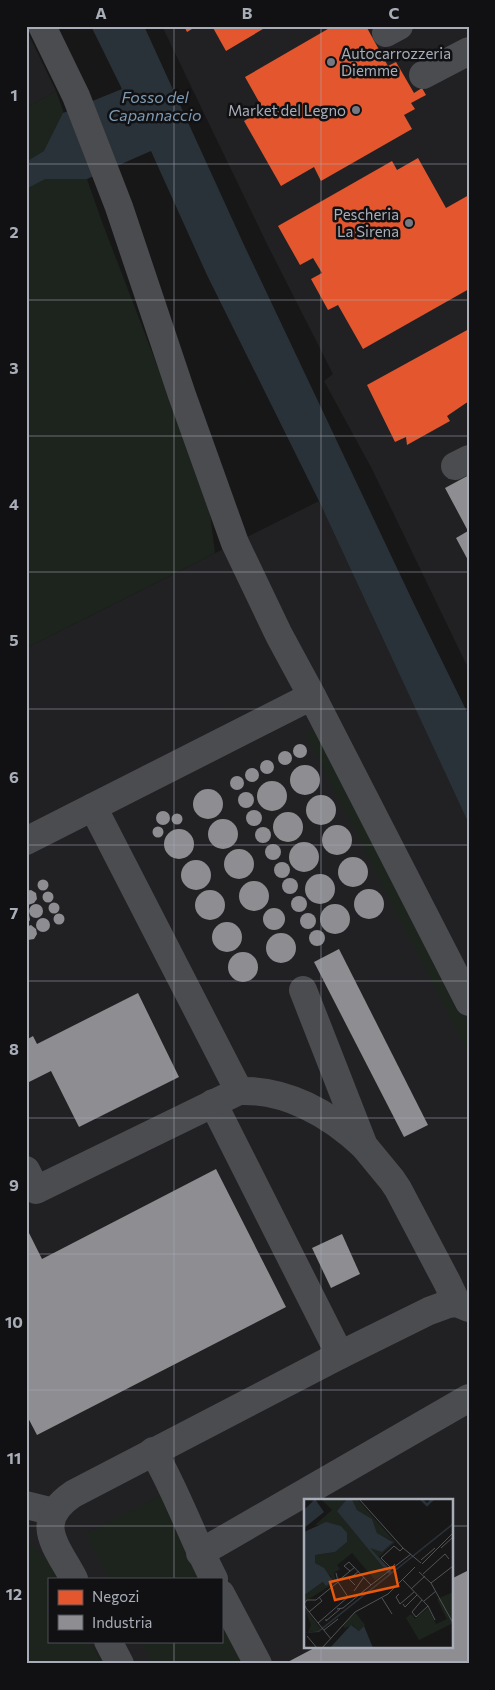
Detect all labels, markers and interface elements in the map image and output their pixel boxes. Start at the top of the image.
text: A [95,3,107,22]
text: B [242,3,253,22]
text: C [389,3,400,22]
place label: Autocarrozzeria Diemme [341,44,451,79]
marker: Autocarrozzeria Diemme [325,56,337,68]
text: 1 [10,85,18,104]
water label: Fosso del Capannaccio [108,87,202,124]
place label: Market del Legno [228,101,346,119]
marker: Market del Legno [350,104,362,116]
place label: Pescheria La Sirena [333,205,399,240]
marker: Pescheria La Sirena [403,217,415,229]
text: 2 [9,222,19,241]
text: 3 [9,358,19,377]
text: 4 [9,494,19,513]
text: 5 [9,630,19,649]
text: 6 [9,767,19,786]
text: 7 [10,903,19,922]
text: 8 [9,1039,19,1058]
text: 9 [9,1175,19,1194]
text: 10 [5,1312,23,1331]
text: 11 [7,1448,21,1467]
inset map [304,1499,452,1648]
legend [48,1578,222,1642]
text: 12 [6,1584,22,1603]
text: Negozi [92,1587,139,1605]
text: Industria [92,1613,152,1631]

